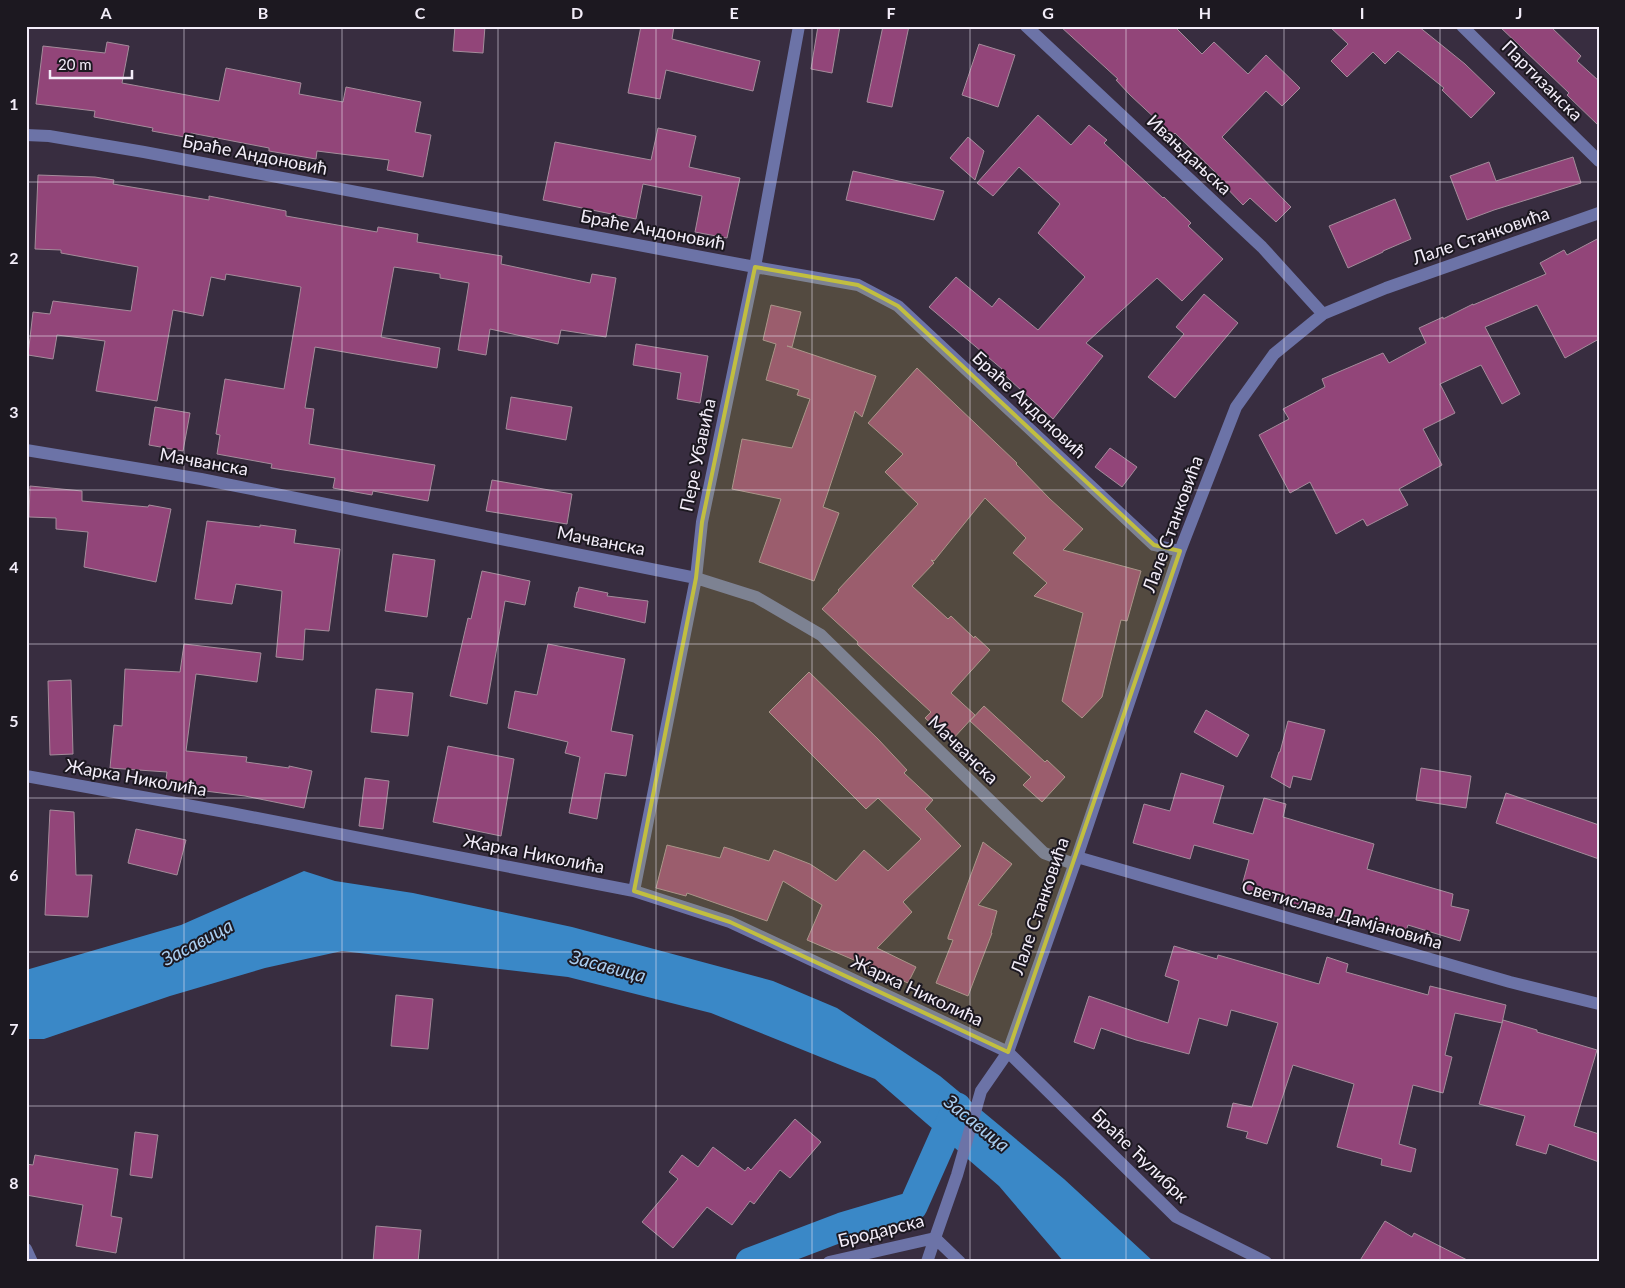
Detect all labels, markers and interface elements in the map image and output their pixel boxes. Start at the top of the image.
text: A [99,3,112,22]
text: B [258,3,268,22]
text: C [415,3,426,22]
text: D [571,3,583,22]
text: E [729,3,739,22]
text: F [886,3,896,22]
text: G [1042,3,1054,22]
text: H [1199,3,1211,22]
text: I [1360,3,1364,22]
text: J [1516,3,1522,22]
street label: Партизанска [1498,35,1588,125]
scale bar [50,48,132,80]
text: 20 m [58,55,92,73]
text: 1 [9,94,19,113]
street label: Ивањдањска [1143,109,1237,199]
street label: Браће Андоновић [181,129,330,179]
street label: Лале Станковића [1408,201,1552,269]
street label: Браће Андоновић [579,204,728,254]
text: 2 [9,248,19,267]
street label: Браће Андоновић [968,346,1091,463]
street label: Пере Убавића [674,396,720,513]
text: 3 [9,402,19,421]
street label: Мачванска [158,442,250,480]
street label: Лале Станковића [1137,452,1207,596]
street label: Мачванска [555,521,647,559]
text: 4 [9,557,19,576]
street label: Мачванска [924,710,1004,788]
text: 5 [9,711,19,730]
street label: Жарка Николића [64,754,209,800]
street label: Жарка Николића [462,829,607,877]
street label: Лале Станковића [1005,834,1073,978]
text: 6 [9,865,19,884]
street label: Светислава Дамјановића [1239,875,1445,953]
water label: Засавица [156,913,236,970]
water label: Засавица [567,944,649,987]
street label: Жарка Николића [848,950,987,1030]
text: 7 [9,1019,19,1038]
water label: Засавица [939,1089,1015,1156]
street label: Браће Ћулибрк [1088,1104,1194,1208]
text: 8 [9,1173,19,1192]
street label: Бродарска [835,1209,926,1251]

